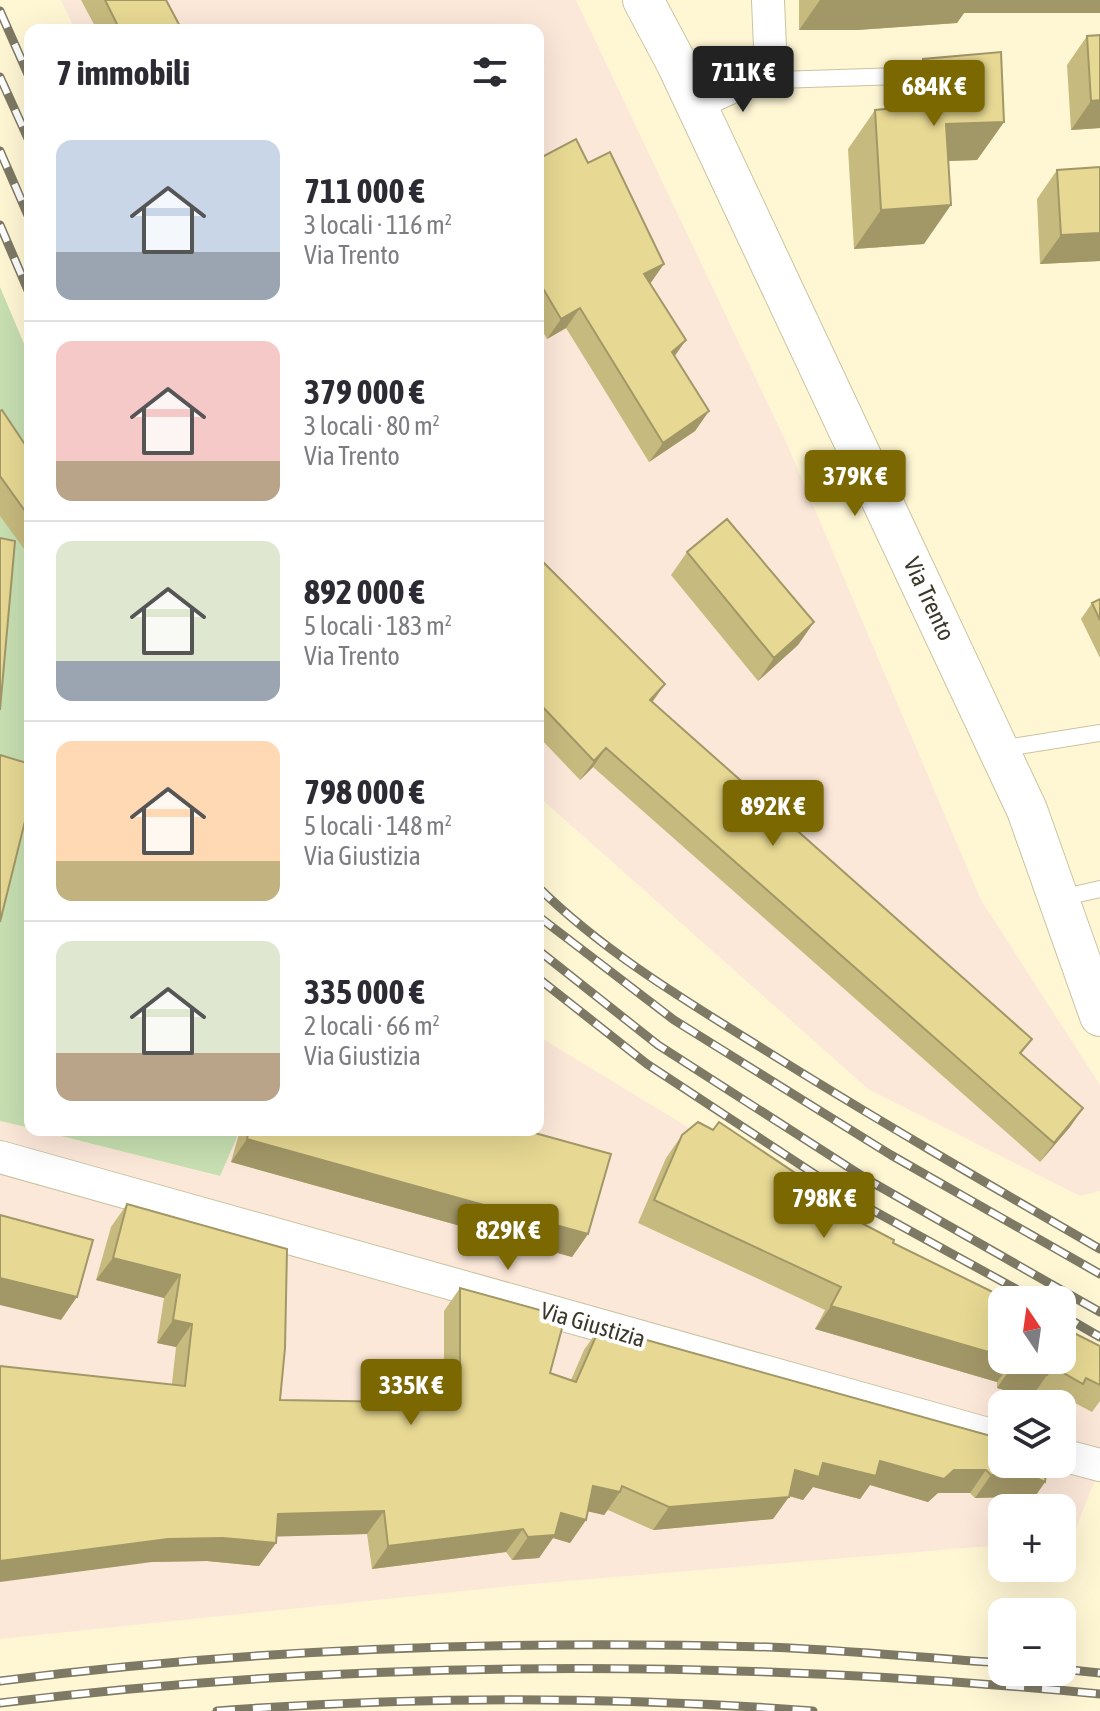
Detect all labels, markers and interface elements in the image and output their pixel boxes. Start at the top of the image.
pin: 711K € [678,46,808,114]
icon: filters [468,50,512,94]
text: 7 immobili [56,53,190,92]
text: 711K € [711,57,775,87]
pin: 684K € [869,60,999,128]
text: 684K € [902,71,966,101]
text: 711 000 € [304,171,425,210]
icon: home [120,172,216,268]
text: 3 locali · 116 m² [304,210,452,240]
text: Via Trento [304,240,400,270]
text: 379 000 € [304,372,425,411]
icon: home [120,373,216,469]
text: 3 locali · 80 m² [304,411,440,441]
text: Via Trento [304,441,400,471]
pin: 379K € [790,450,920,518]
text: 379K € [823,461,887,491]
street label: Via Trento [899,553,960,645]
text: 892 000 € [304,572,425,611]
icon: home [120,573,216,669]
text: 5 locali · 183 m² [304,611,452,641]
text: Via Trento [304,641,400,671]
text: 798 000 € [304,772,425,811]
icon: home [120,773,216,869]
pin: 892K € [708,780,838,848]
text: 892K € [741,791,805,821]
text: 5 locali · 148 m² [304,811,452,841]
text: Via Giustizia [304,841,421,871]
text: 335 000 € [304,972,425,1011]
icon: home [120,973,216,1069]
text: 2 locali · 66 m² [304,1011,440,1041]
text: Via Giustizia [304,1041,421,1071]
pin: 798K € [759,1172,889,1240]
text: 798K € [792,1183,856,1213]
pin: 829K € [443,1204,573,1272]
text: 829K € [476,1215,540,1245]
north arrow [988,1286,1076,1374]
map controls [988,1286,1076,1686]
street label: Via Giustizia [538,1297,649,1352]
pin: 335K € [346,1359,476,1427]
text: 335K € [379,1370,443,1400]
button: layers [988,1390,1076,1478]
button: + [988,1494,1076,1582]
button: − [988,1598,1076,1686]

